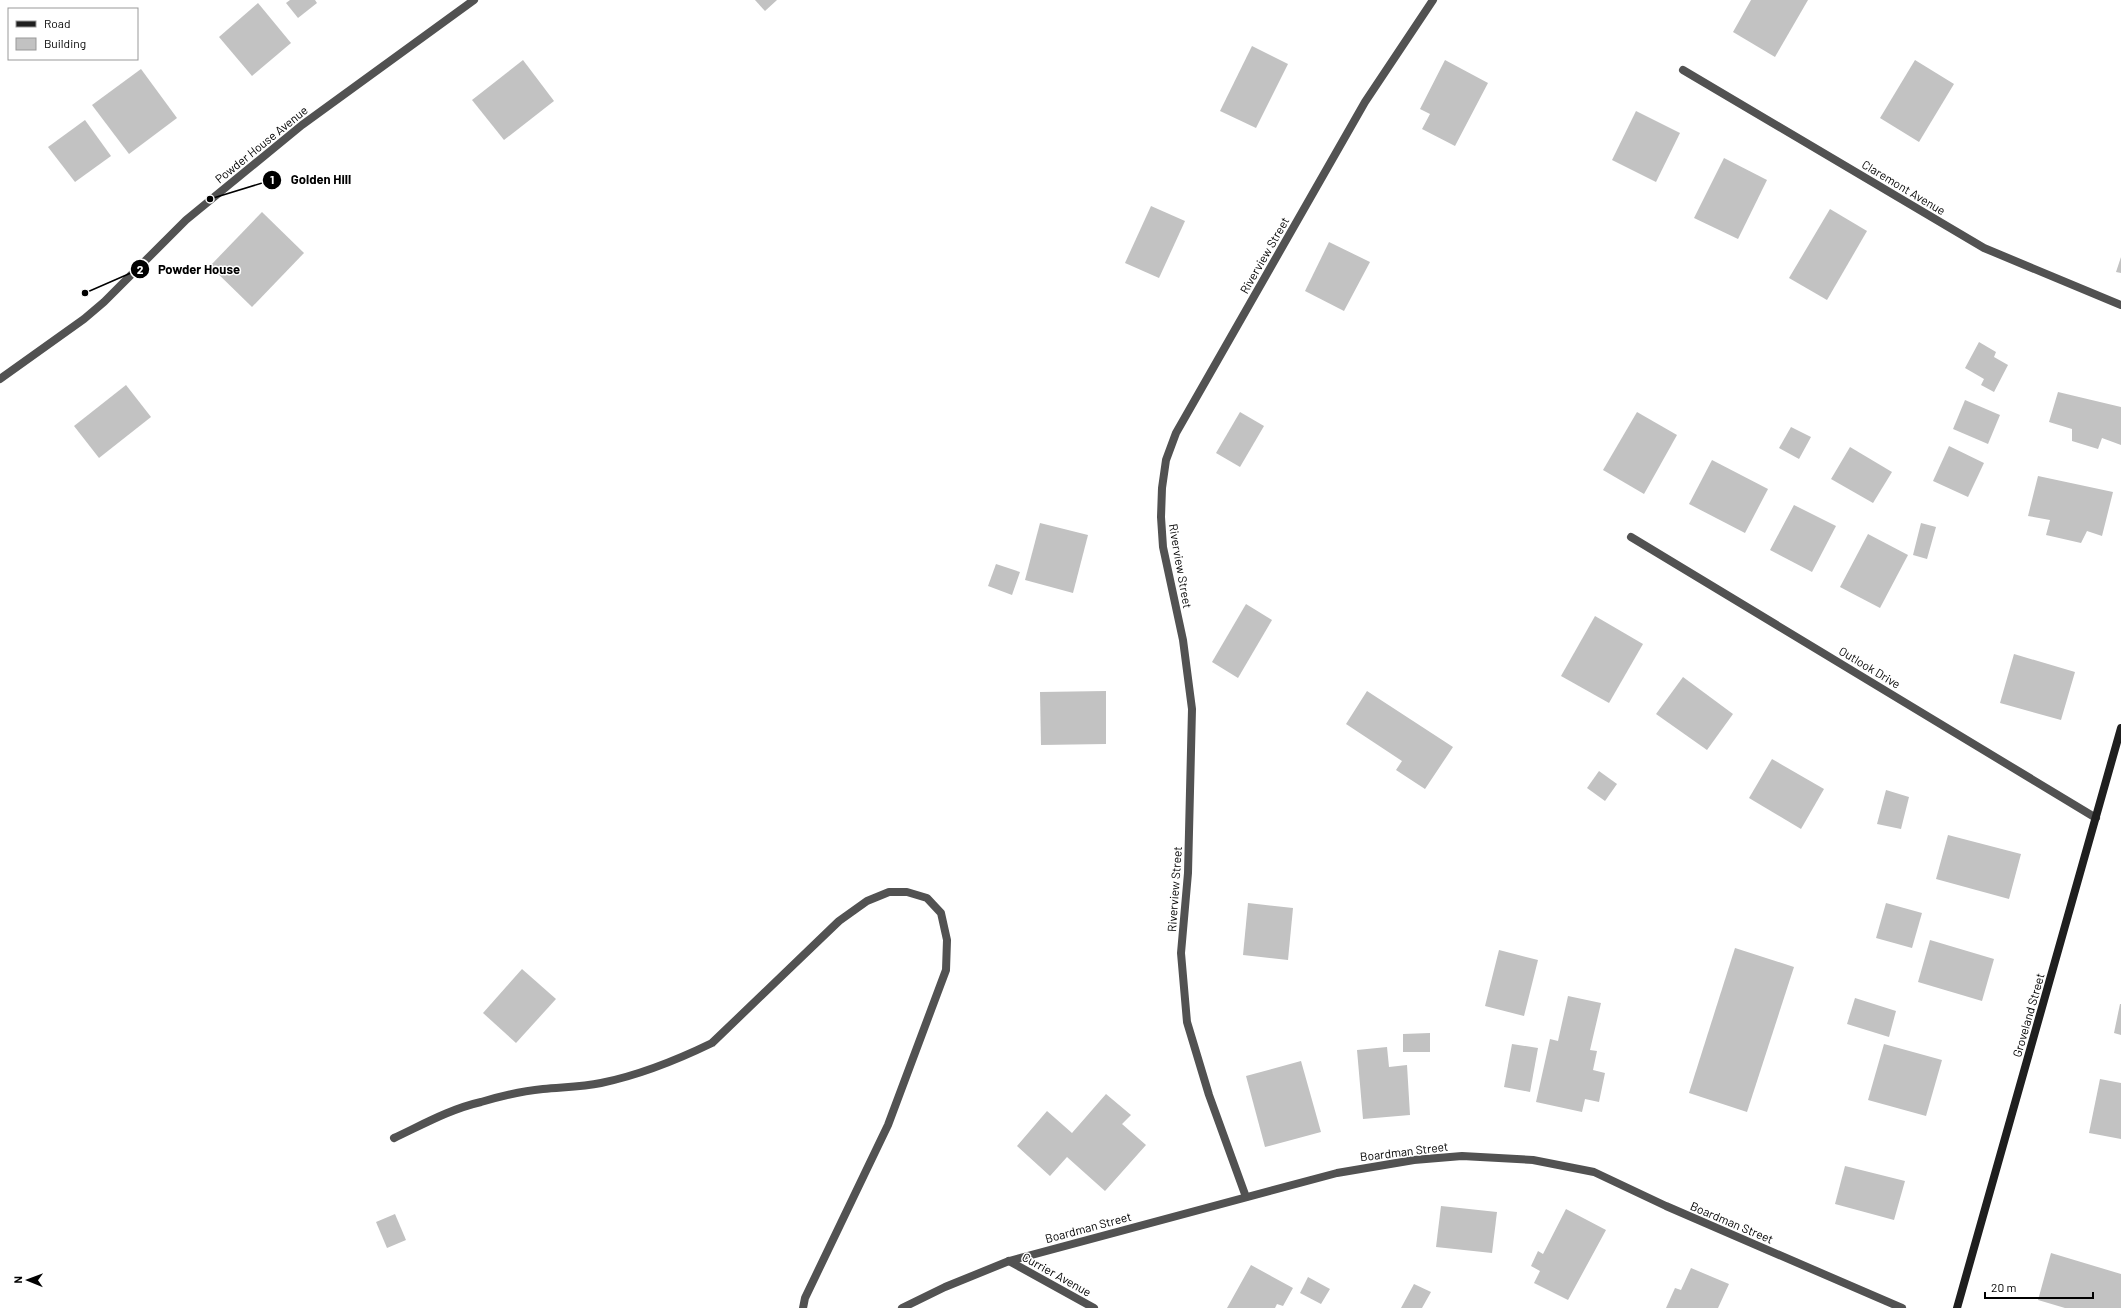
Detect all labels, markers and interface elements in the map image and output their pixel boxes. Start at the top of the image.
legend [8,8,138,60]
text: Road [44,16,71,30]
text: Building [44,36,86,50]
street label: Powder House Avenue [212,102,310,186]
street label: Claremont Avenue [1860,157,1948,217]
callout: Golden Hill [262,167,359,192]
text: Golden Hill [291,171,351,187]
text: 1 [270,172,274,186]
street label: Riverview Street [1236,214,1292,296]
callout: Powder House [130,257,248,282]
text: Powder House [158,261,240,277]
text: 2 [137,262,144,276]
street label: Riverview Street [1167,523,1195,609]
street label: Outlook Drive [1837,643,1903,691]
street label: Riverview Street [1164,846,1184,932]
street label: Groveland Street [2009,971,2047,1059]
street label: Boardman Street [1359,1139,1449,1163]
street label: Boardman Street [1688,1198,1776,1246]
street label: Boardman Street [1043,1209,1133,1245]
street label: Currier Avenue [1020,1249,1094,1299]
north arrow [8,1260,48,1300]
scale bar [1985,1274,2093,1300]
text: N [11,1276,24,1284]
text: 20 m [1991,1280,2017,1294]

